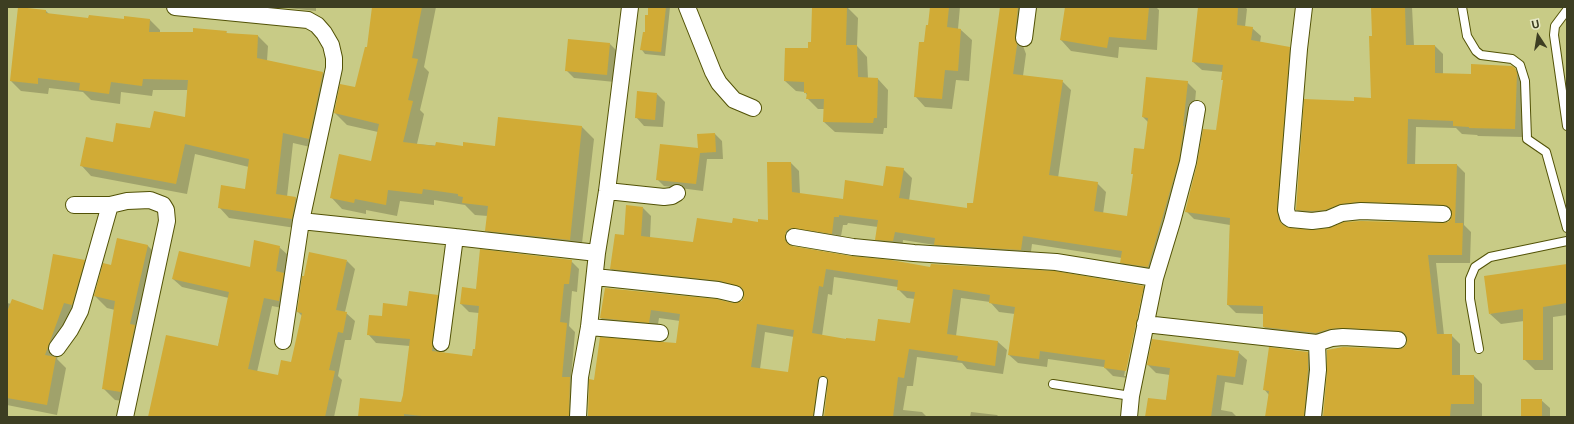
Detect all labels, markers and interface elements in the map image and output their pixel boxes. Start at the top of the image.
north arrow [1518,16,1558,56]
text: U [1530,16,1541,32]

